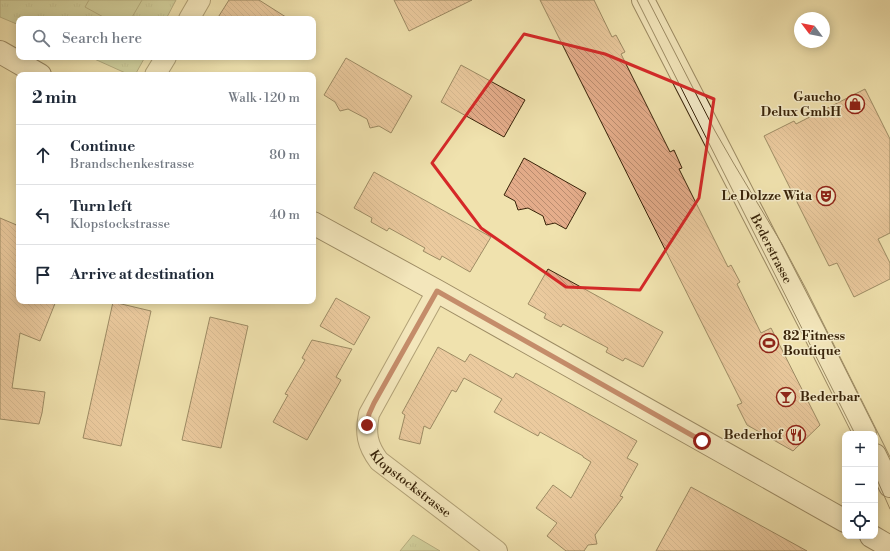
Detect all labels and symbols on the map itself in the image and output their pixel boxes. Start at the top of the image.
north arrow [794,12,830,48]
place label: Gaucho Delux GmbH [761,89,841,120]
shop icon: Gaucho Delux GmbH [844,93,866,115]
theatre icon: Le Dolzze Wita [815,185,837,207]
place label: Le Dolzze Wita [722,188,813,204]
street label: Bederstrasse [746,211,796,287]
place label: 82 Fitness Boutique [783,328,846,359]
sports icon: 82 Fitness Boutique [758,332,780,354]
bar icon: Bederbar [775,386,797,408]
place label: Bederbar [800,389,860,405]
route end [358,416,376,434]
restaurant icon: Bederhof [785,424,807,446]
place label: Bederhof [724,427,783,443]
route start [693,432,711,450]
street label: Klopstockstrasse [366,447,455,521]

